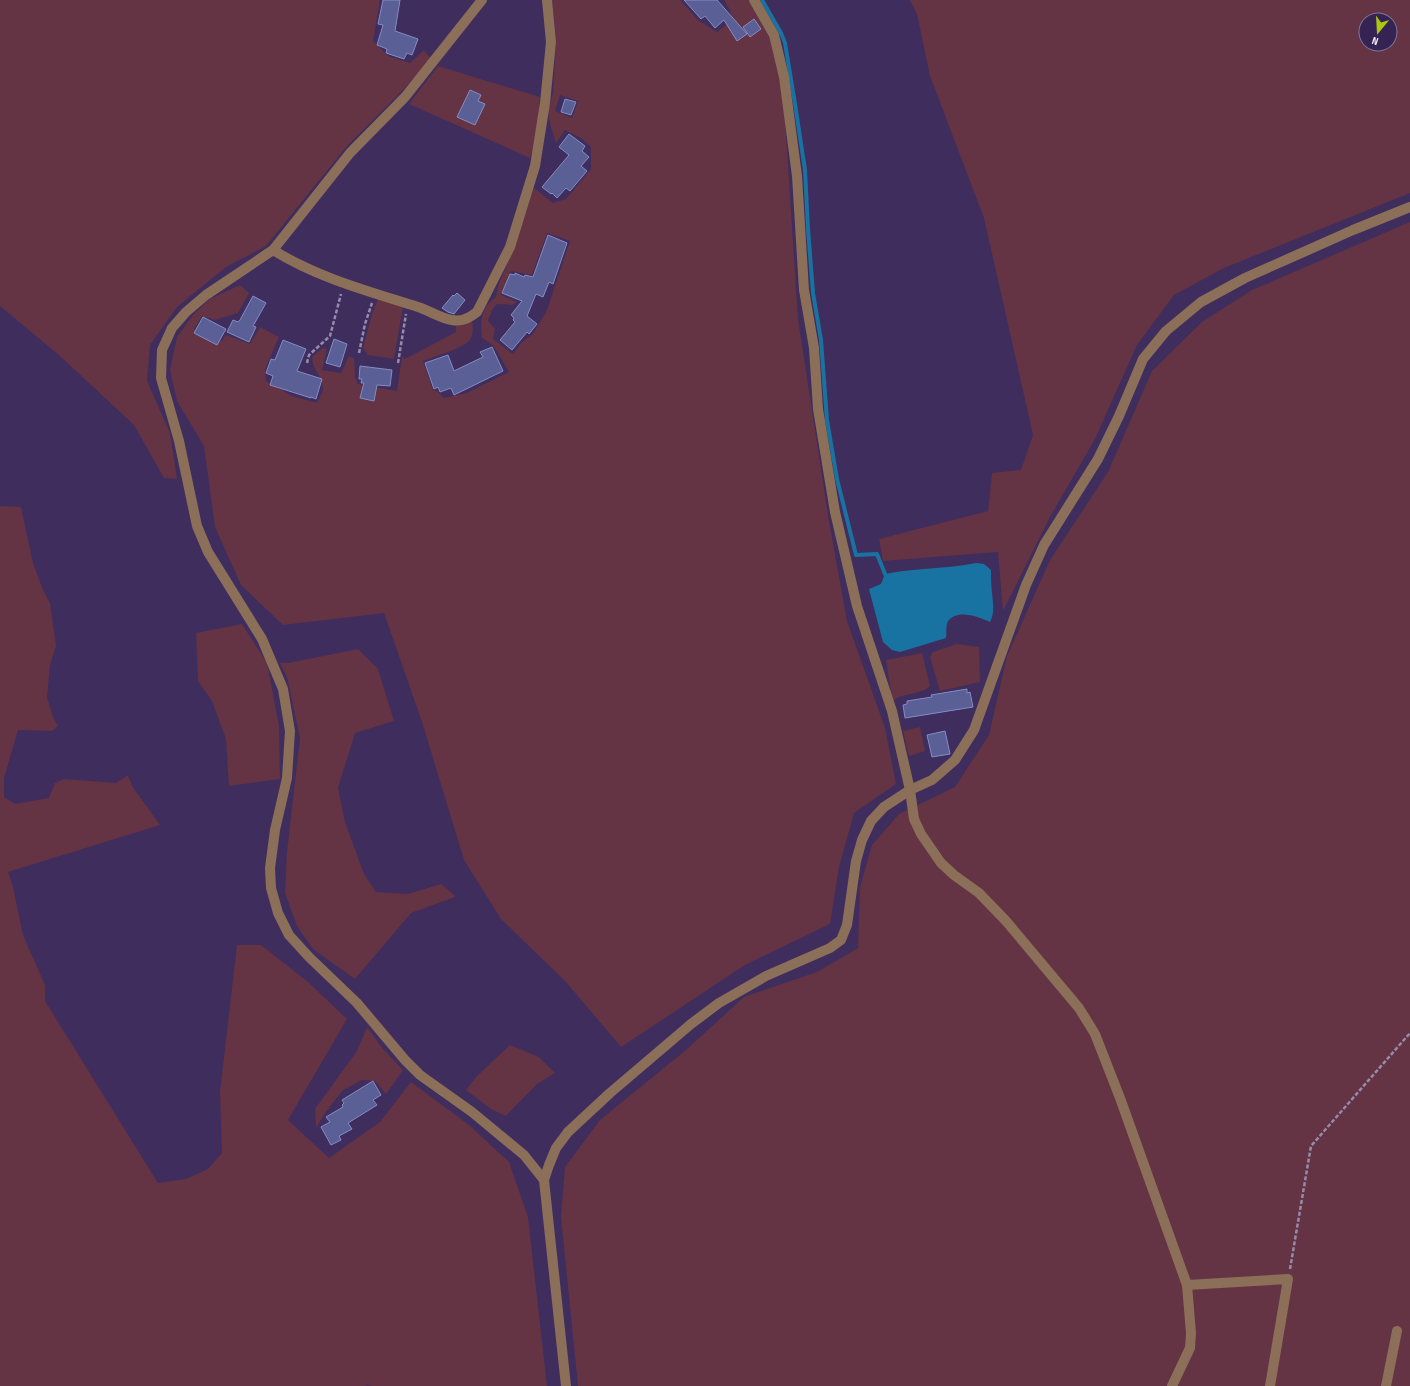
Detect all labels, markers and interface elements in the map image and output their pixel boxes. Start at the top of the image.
north arrow [1358,12,1398,52]
text: N [1370,34,1380,48]

